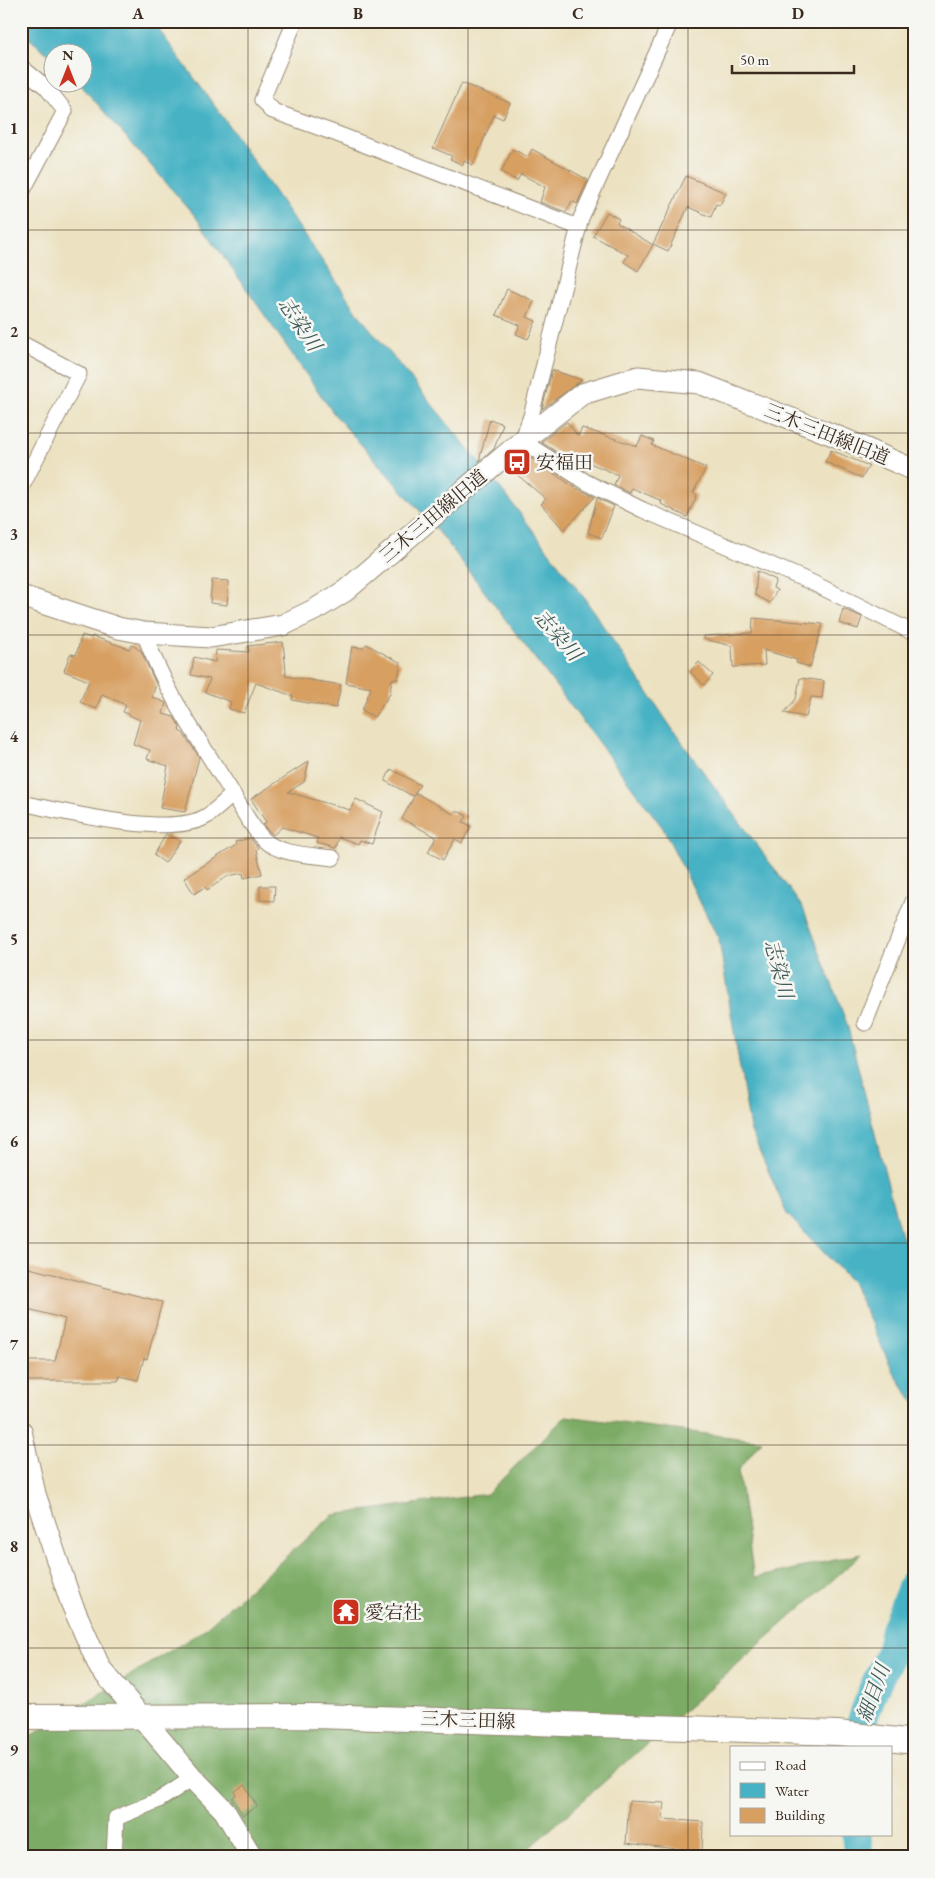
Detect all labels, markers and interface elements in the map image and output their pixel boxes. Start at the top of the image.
text: A [131,3,144,24]
text: B [353,3,363,24]
text: C [572,3,584,24]
text: D [792,3,804,24]
north arrow [42,42,92,92]
scale bar [732,42,855,74]
text: N [62,46,74,64]
text: 50 m [740,50,769,69]
text: 1 [10,118,18,139]
water label: 志染川 [272,292,329,358]
text: 2 [10,321,19,342]
street label: 三木三田線旧道 [761,397,893,471]
bus stop icon: 安福田 [502,447,532,477]
place label: 安福田 [536,450,593,475]
street label: 三木三田線旧道 [374,464,492,568]
text: 3 [10,524,18,545]
water label: 志染川 [529,604,589,668]
text: 4 [10,726,19,747]
text: 5 [10,929,18,950]
water label: 志染川 [759,937,800,1003]
text: 6 [10,1131,19,1152]
text: 7 [10,1334,19,1355]
text: 8 [10,1536,18,1557]
temple icon: 愛宕社 [331,1597,361,1627]
place label: 愛宕社 [365,1600,422,1625]
water label: 細目川 [851,1658,896,1726]
street label: 三木三田線 [420,1706,516,1734]
text: 9 [10,1739,19,1760]
legend [730,1746,892,1836]
text: Road [775,1755,807,1774]
text: Water [775,1781,809,1800]
text: Building [775,1805,825,1824]

